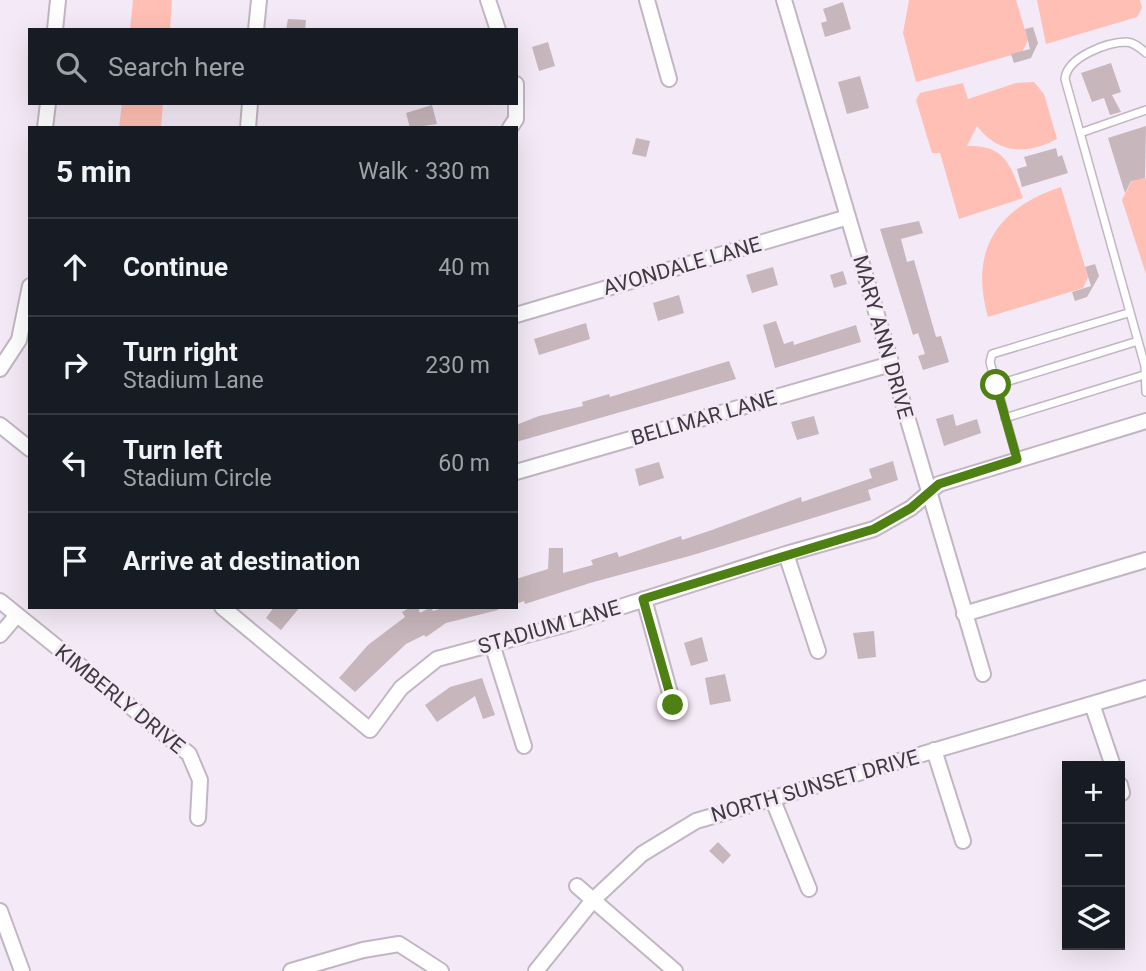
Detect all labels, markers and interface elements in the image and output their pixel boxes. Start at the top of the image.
search box [28,28,518,105]
icon: search [52,48,90,86]
text: Search here [108,52,245,82]
text: 5 min [56,154,131,189]
text: Walk · 330 m [358,158,490,185]
street label: AVONDALE LANE [600,232,764,300]
icon: ahead [56,248,94,286]
text: Continue [123,252,228,282]
street label: MARY ANN DRIVE [848,252,918,422]
text: 40 m [438,254,490,281]
text: Turn right [123,337,238,367]
icon: right [56,346,94,384]
text: 230 m [425,352,490,379]
text: Stadium Lane [123,367,264,394]
route start [980,369,1011,400]
street label: BELLMAR LANE [629,386,780,450]
text: Turn left [123,435,222,465]
icon: left [56,444,94,482]
text: 60 m [438,450,490,477]
text: Stadium Circle [123,465,272,492]
icon: arrive [56,542,94,580]
text: Arrive at destination [123,546,360,576]
street label: STADIUM LANE [475,595,623,659]
street label: KIMBERLY DRIVE [50,639,190,759]
route end [657,689,688,720]
street label: NORTH SUNSET DRIVE [708,745,922,827]
map controls [1062,761,1125,950]
button: + [1062,761,1125,824]
button: − [1062,824,1125,887]
button: layers [1062,887,1125,950]

